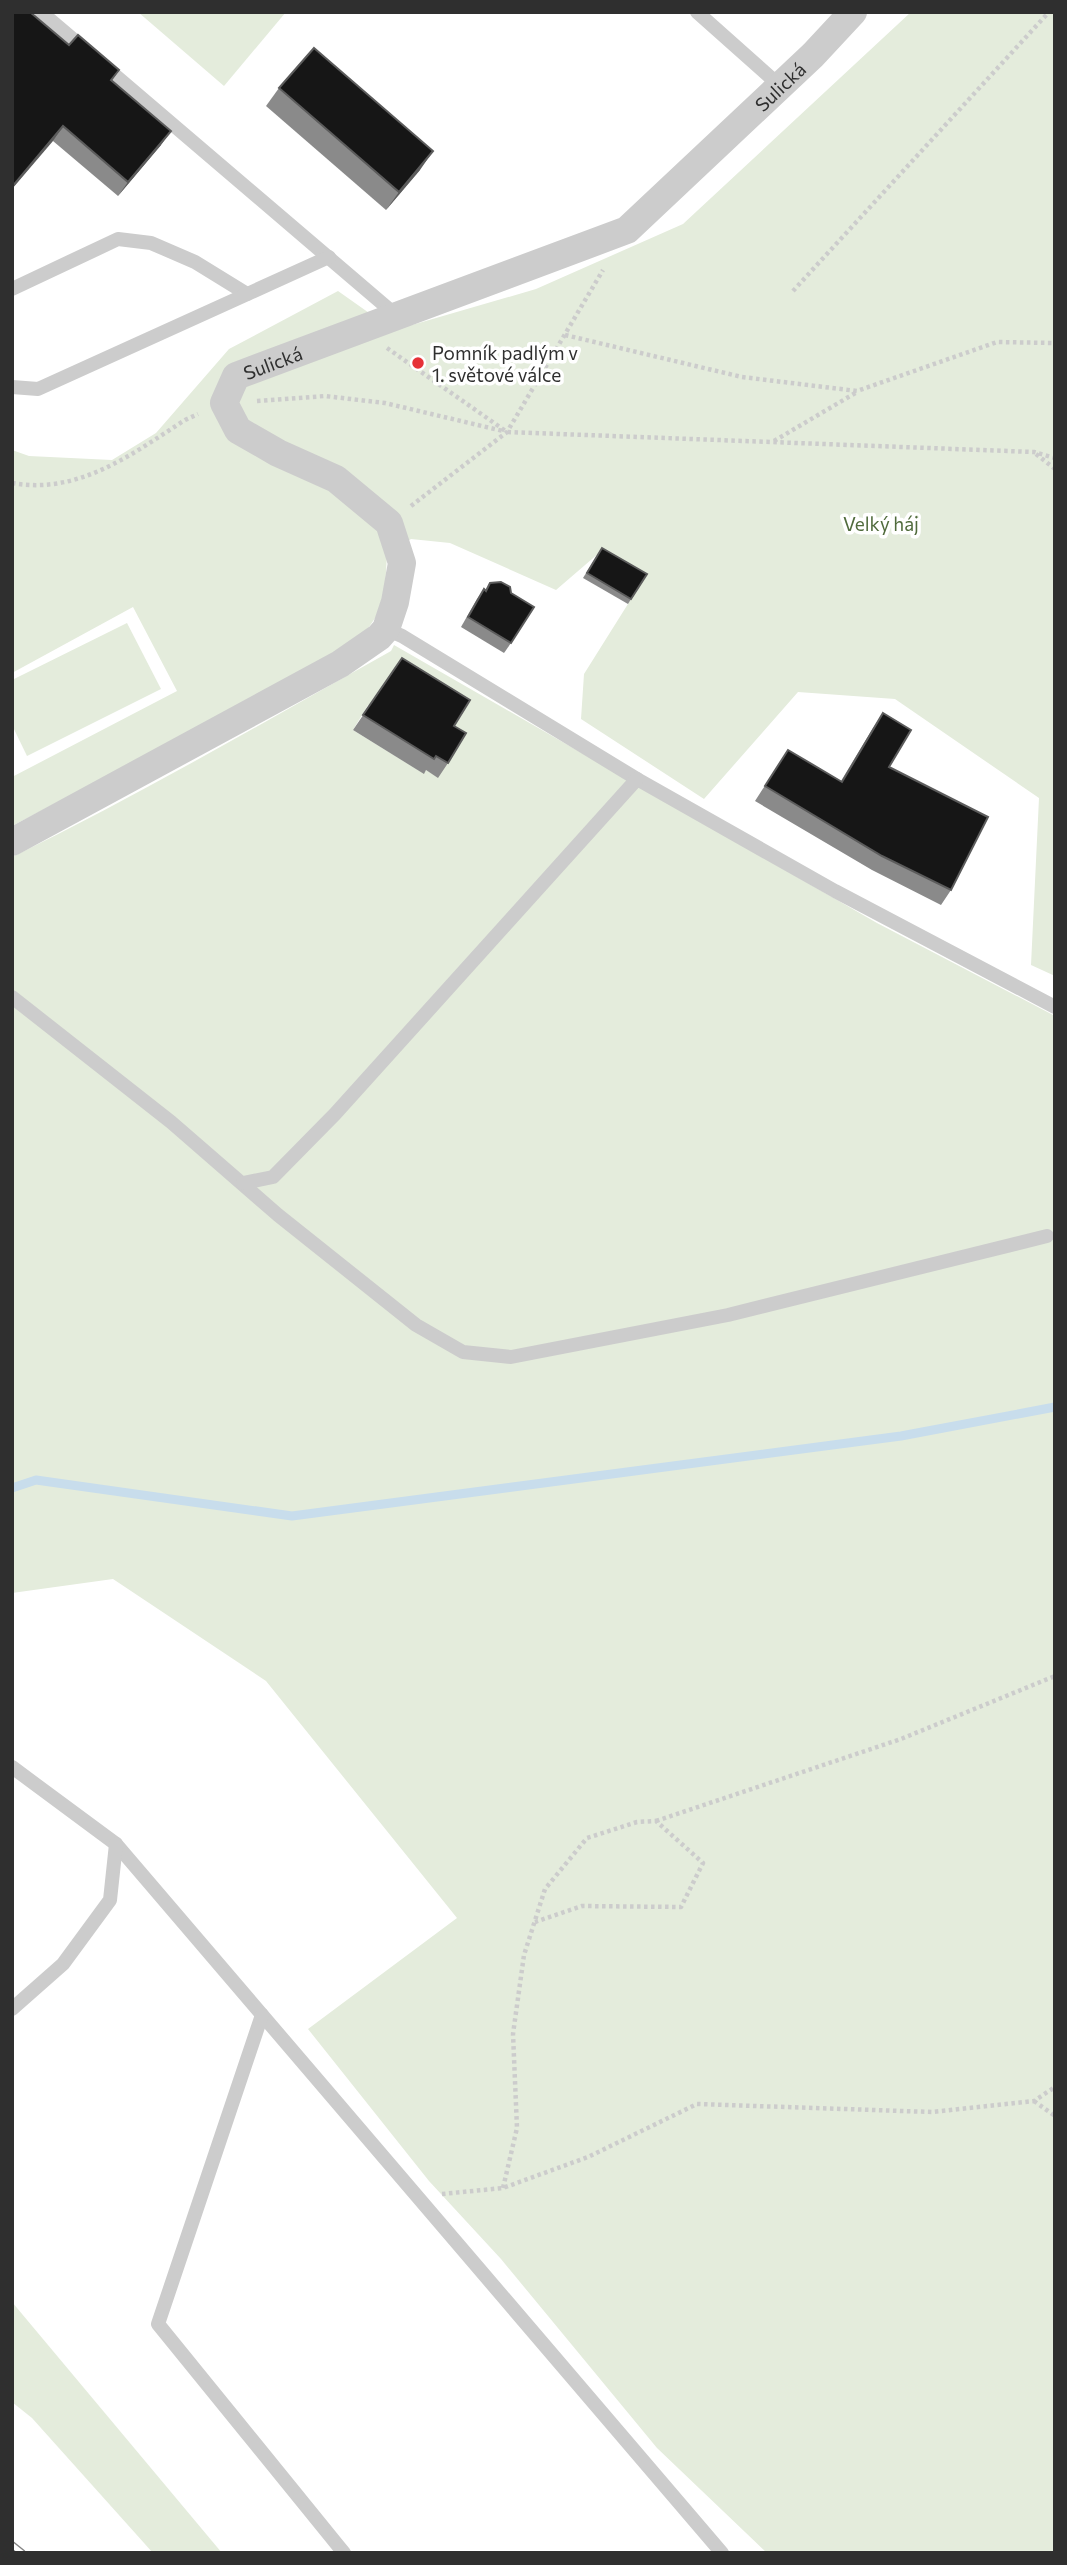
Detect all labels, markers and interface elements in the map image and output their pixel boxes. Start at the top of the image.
street label: Sulická [750,57,810,116]
street label: Sulická [240,341,305,384]
place label: Pomník padlým v 1. světové válce [432,341,578,386]
marker: Pomník padlým v 1. světové válce [410,355,426,371]
park label: Velký háj [843,512,919,535]

